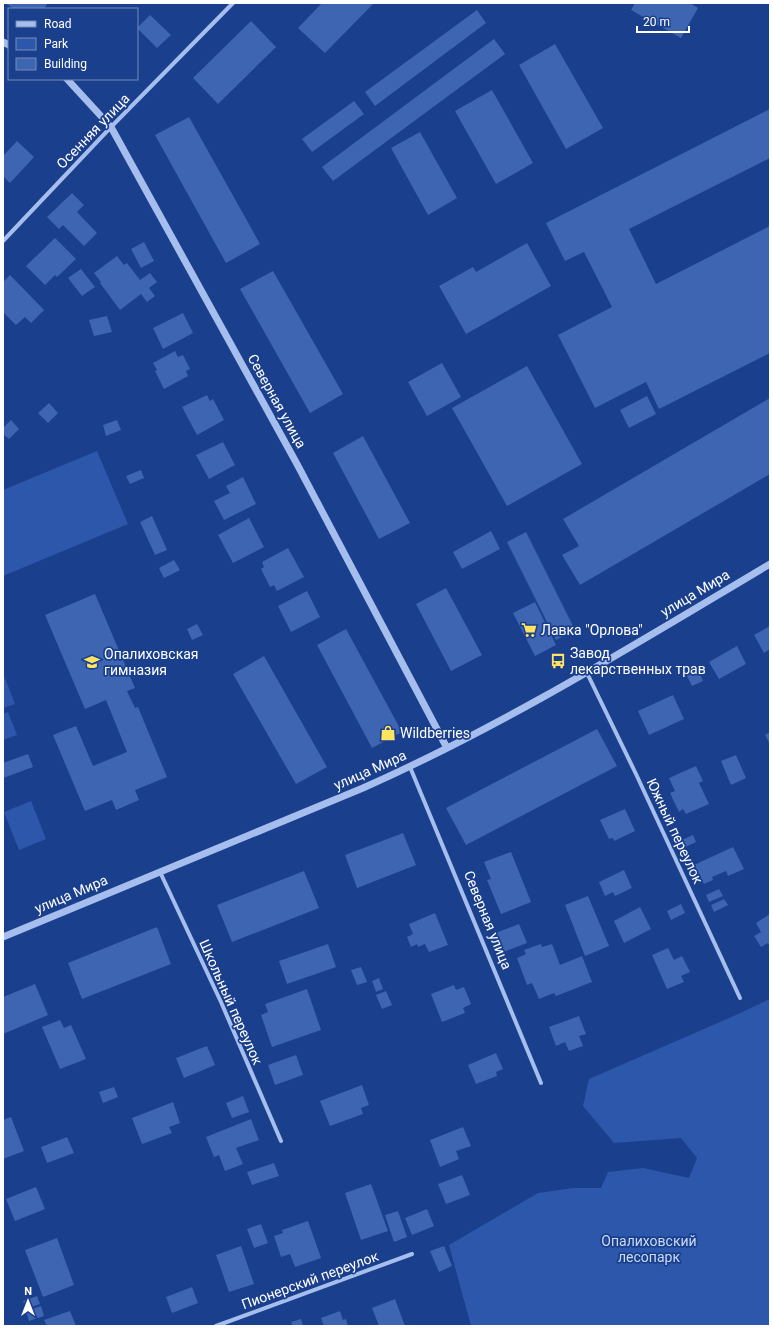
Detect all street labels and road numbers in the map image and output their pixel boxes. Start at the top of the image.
street label: Осенняя улица [53,90,133,172]
street label: Северная улица [245,351,309,451]
street label: улица Мира [658,566,732,620]
street label: улица Мира [331,747,409,793]
street label: Южный переулок [644,776,707,887]
street label: Северная улица [461,868,515,972]
street label: улица Мира [32,871,110,917]
street label: Школьный переулок [196,937,266,1067]
street label: Пионерский переулок [239,1248,381,1312]

